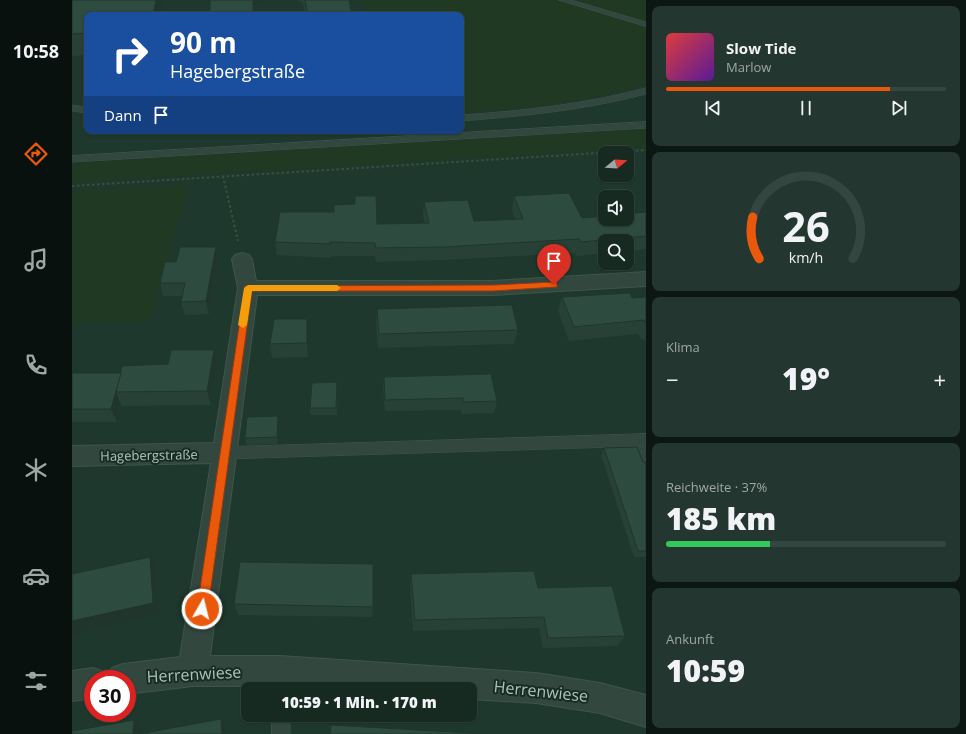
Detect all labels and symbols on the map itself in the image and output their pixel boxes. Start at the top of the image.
north arrow [598,146,634,182]
pin [537,244,571,285]
street label: Hagebergstraße [100,445,198,465]
position arrow [181,588,223,630]
street label: Herrenwiese [146,661,242,687]
speed limit sign: 30 [84,670,136,722]
street label: Herrenwiese [493,675,589,707]

